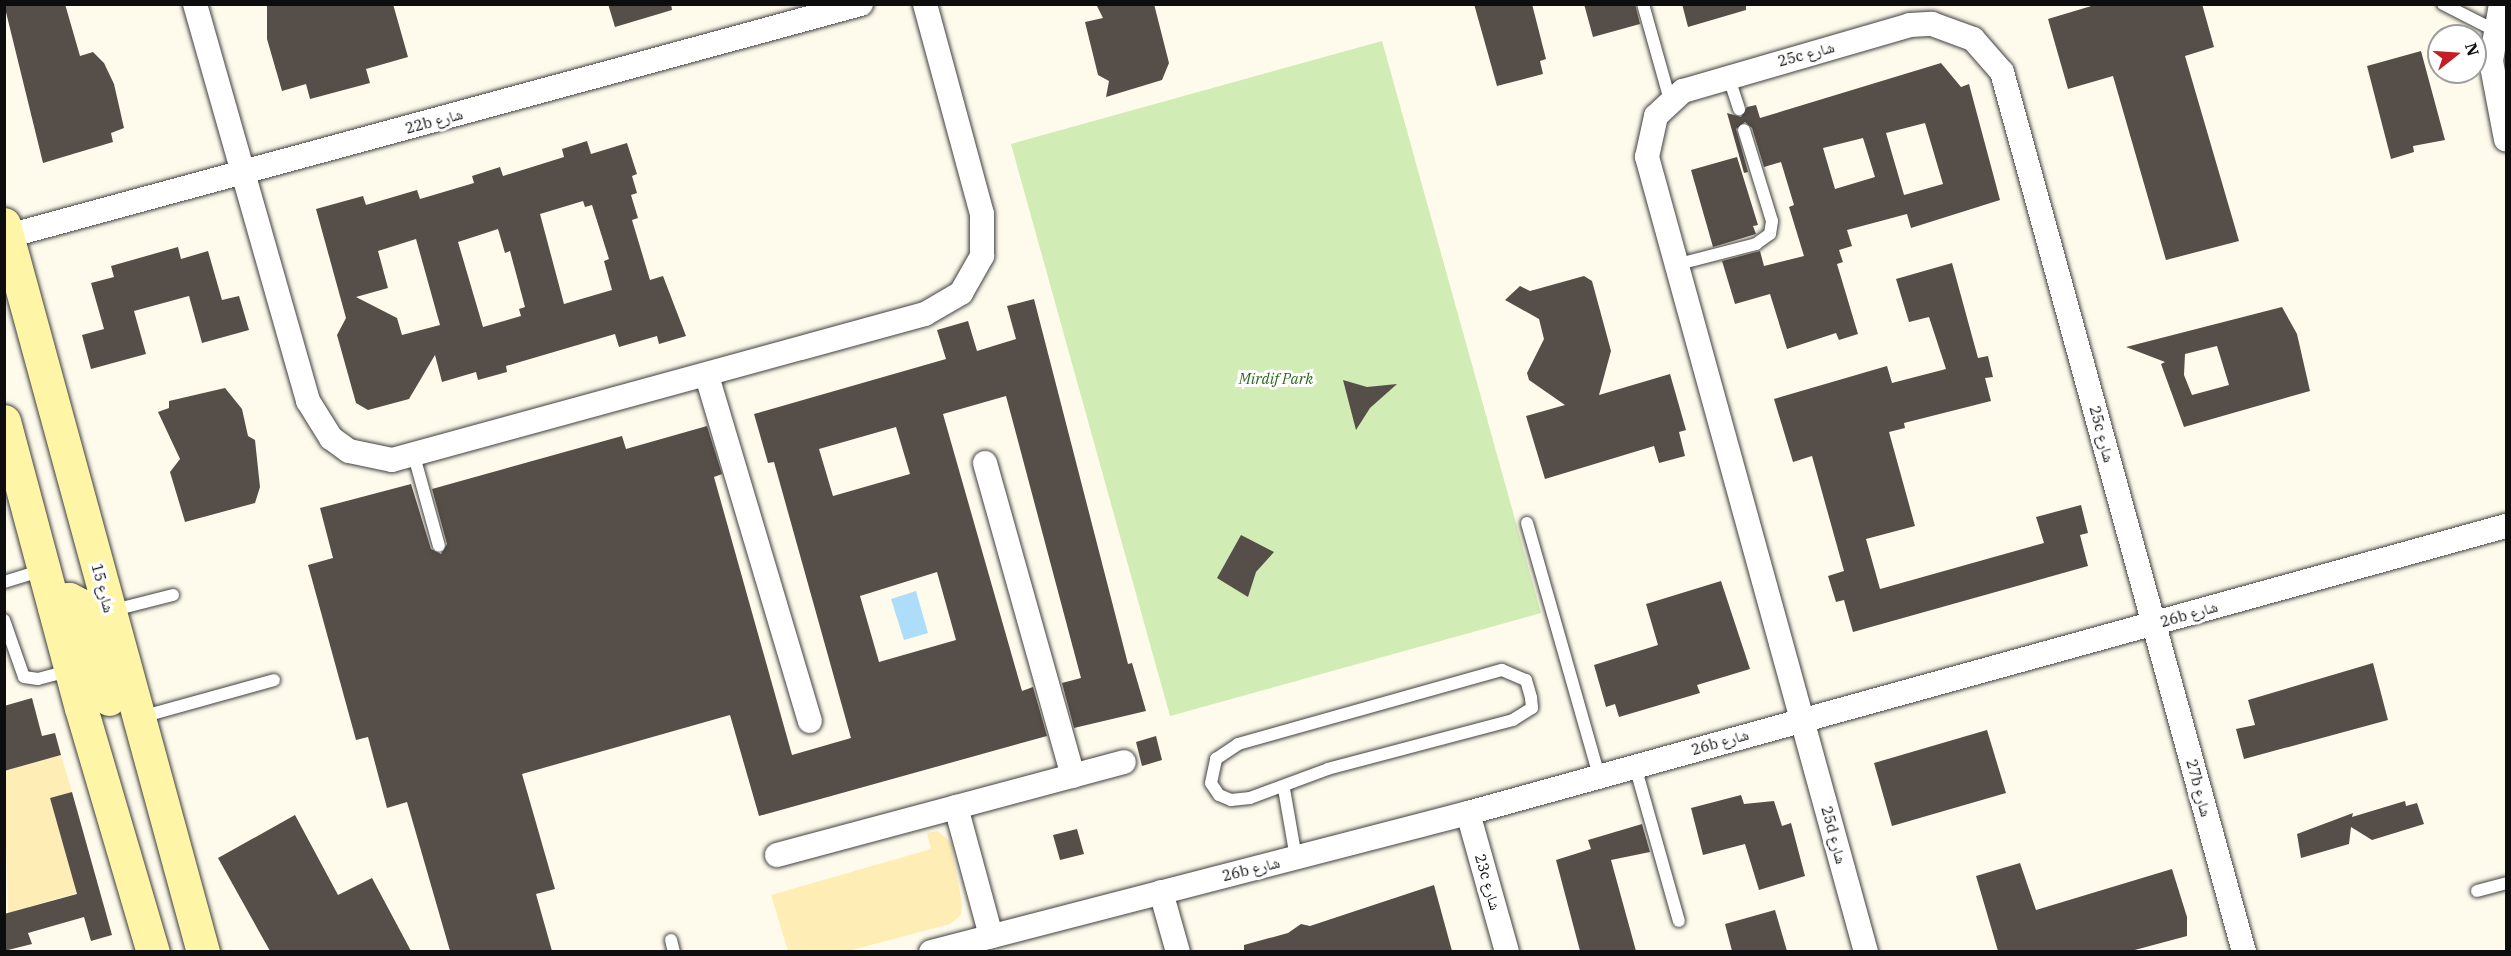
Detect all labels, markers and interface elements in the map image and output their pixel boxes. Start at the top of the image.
north arrow [2427,24,2487,84]
street label: 25c شارع [1776,38,1836,70]
text: N [2461,40,2484,58]
street label: 22b شارع [403,105,465,137]
park label: Mirdif Park [1239,370,1313,388]
street label: 25c شارع [2086,404,2118,464]
street label: شارع 15 [88,562,118,614]
street label: 26b شارع [2158,597,2220,631]
street label: 26b شارع [1689,725,1751,759]
street label: 27b شارع [2183,757,2215,819]
street label: 25d شارع [1818,804,1850,866]
street label: 23c شارع [1471,852,1505,912]
street label: 26b شارع [1220,853,1282,885]

